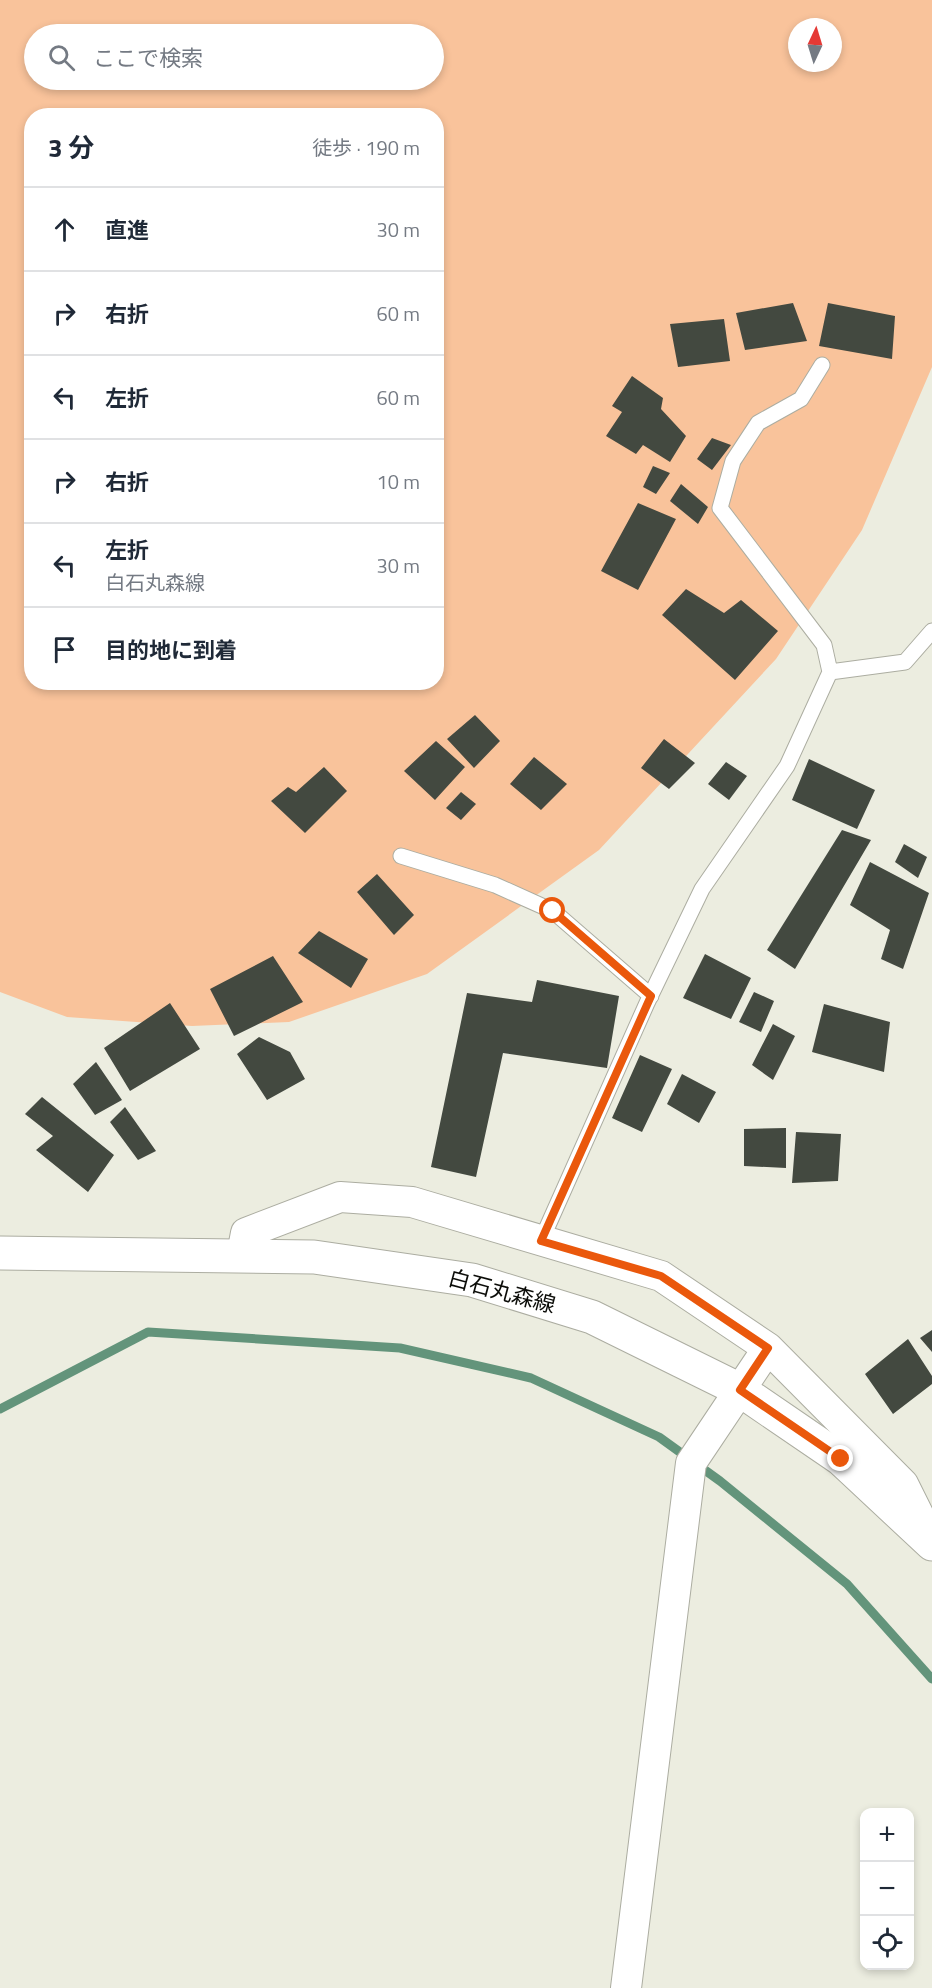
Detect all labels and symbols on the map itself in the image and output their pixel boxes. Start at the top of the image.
north arrow [788,18,842,72]
route start [539,897,565,923]
street label: 白石丸森線 [444,1260,560,1322]
route end [827,1445,853,1471]

